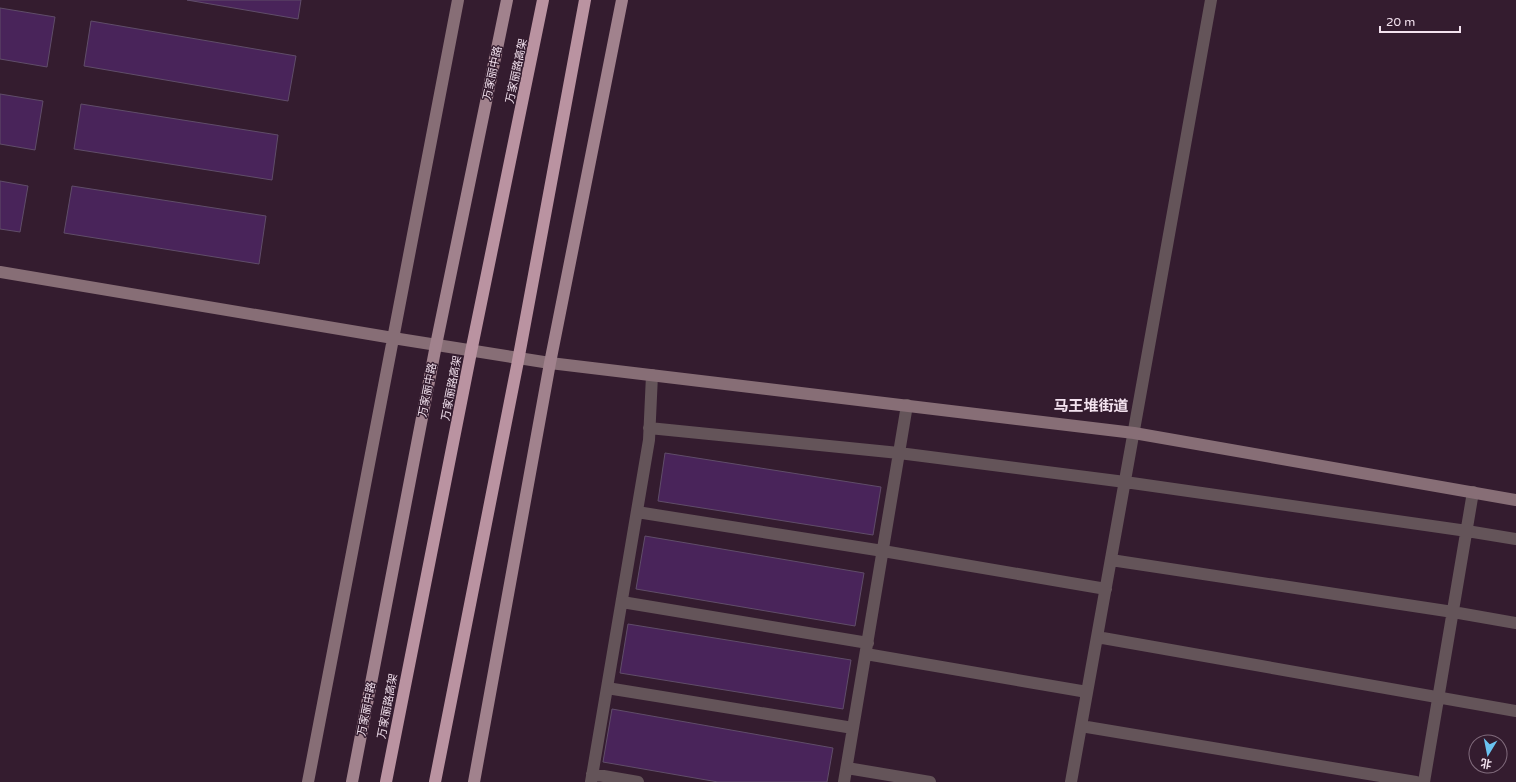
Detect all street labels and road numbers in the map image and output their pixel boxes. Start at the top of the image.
street label: 万家丽路高架 [503,37,530,105]
street label: 万家丽中路 [480,45,505,101]
street label: 万家丽路高架 [439,354,464,422]
street label: 万家丽中路 [416,362,439,418]
street label: 万家丽路高架 [375,672,400,740]
street label: 万家丽中路 [355,681,378,737]

